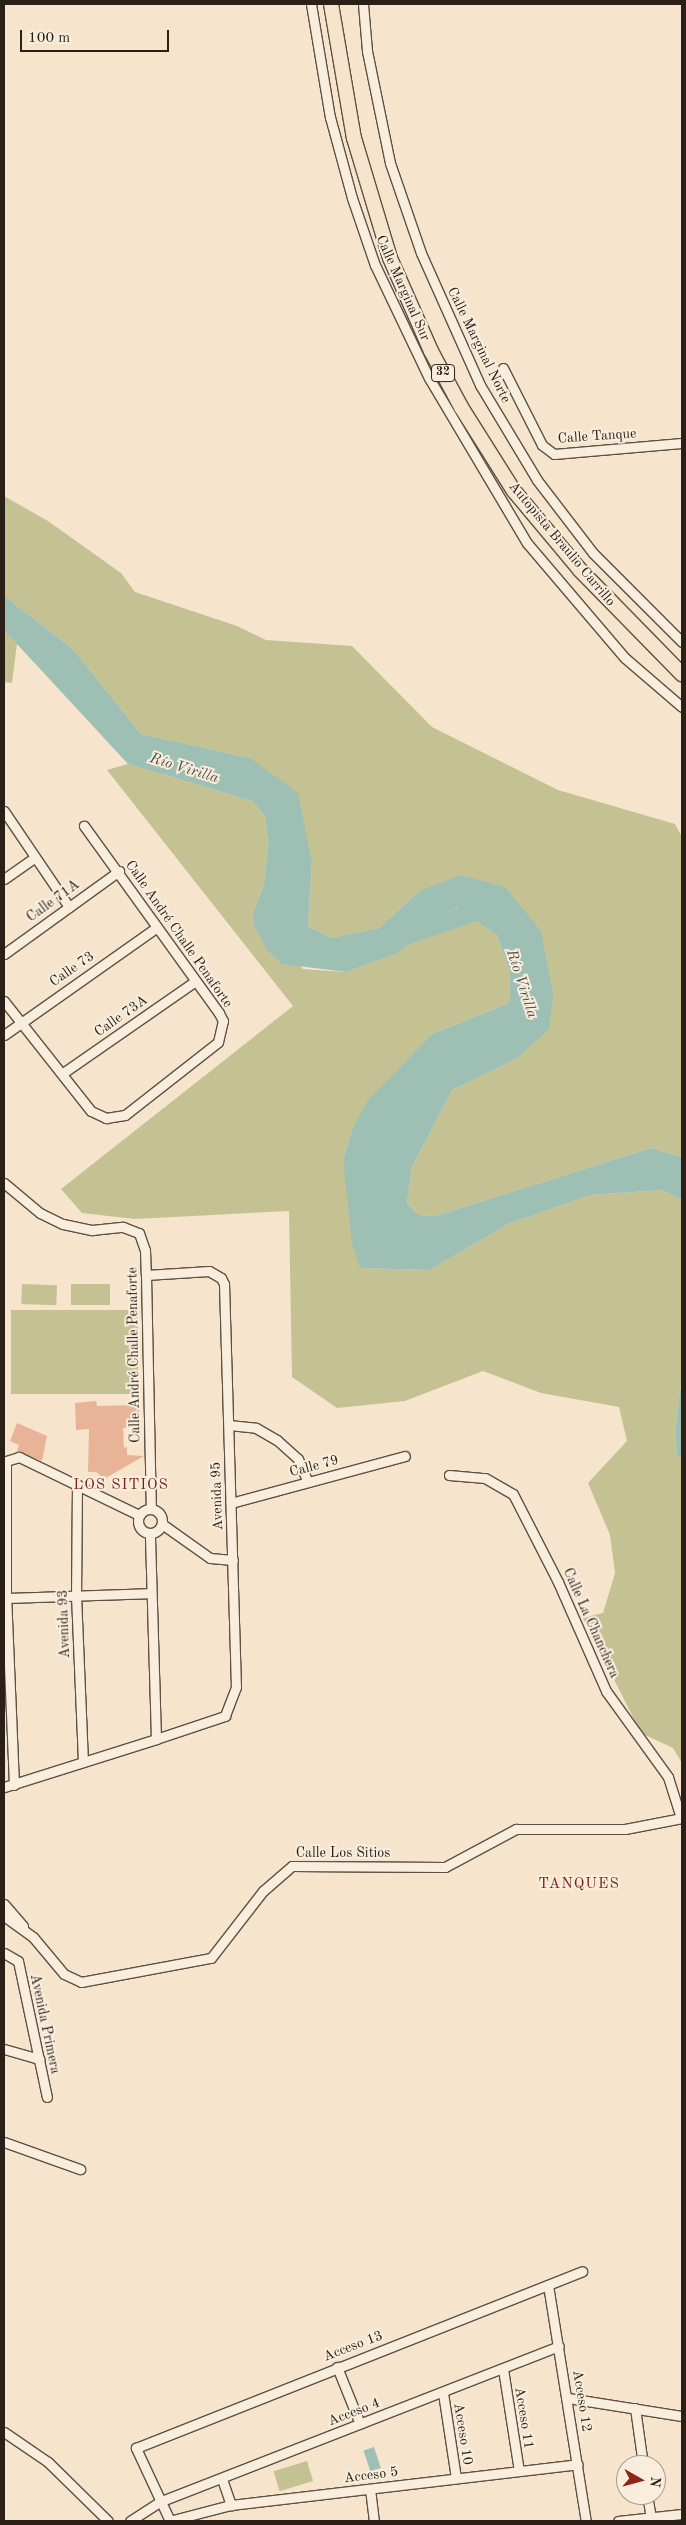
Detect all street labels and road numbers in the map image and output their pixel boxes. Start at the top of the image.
street label: Calle Marginal Sur [372,233,434,343]
street label: Calle Marginal Norte [444,284,514,406]
road number: 32 [430,363,456,382]
street label: Calle Tanque [557,425,637,447]
street label: Autopista Braulio Carrillo [505,478,619,610]
street label: Calle André Challe Penaforte [122,857,236,1011]
street label: Calle 71A [23,876,83,926]
street label: Calle 73 [47,948,97,990]
street label: Calle 73A [91,992,151,1040]
street label: Calle André Challe Penaforte [124,1267,144,1443]
street label: Calle 79 [287,1451,341,1481]
street label: Avenida 95 [207,1461,227,1531]
street label: Calle La Chanchera [559,1565,623,1681]
street label: Avenida 93 [54,1589,74,1659]
street label: Calle Los Sitios [296,1845,390,1861]
street label: Avenida Primera [26,1973,64,2075]
street label: Acceso 13 [321,2327,385,2365]
street label: Acceso 12 [569,2369,595,2433]
street label: Acceso 11 [511,2386,537,2450]
street label: Acceso 4 [326,2394,382,2430]
street label: Acceso 10 [450,2402,476,2466]
street label: Acceso 5 [343,2463,399,2487]

